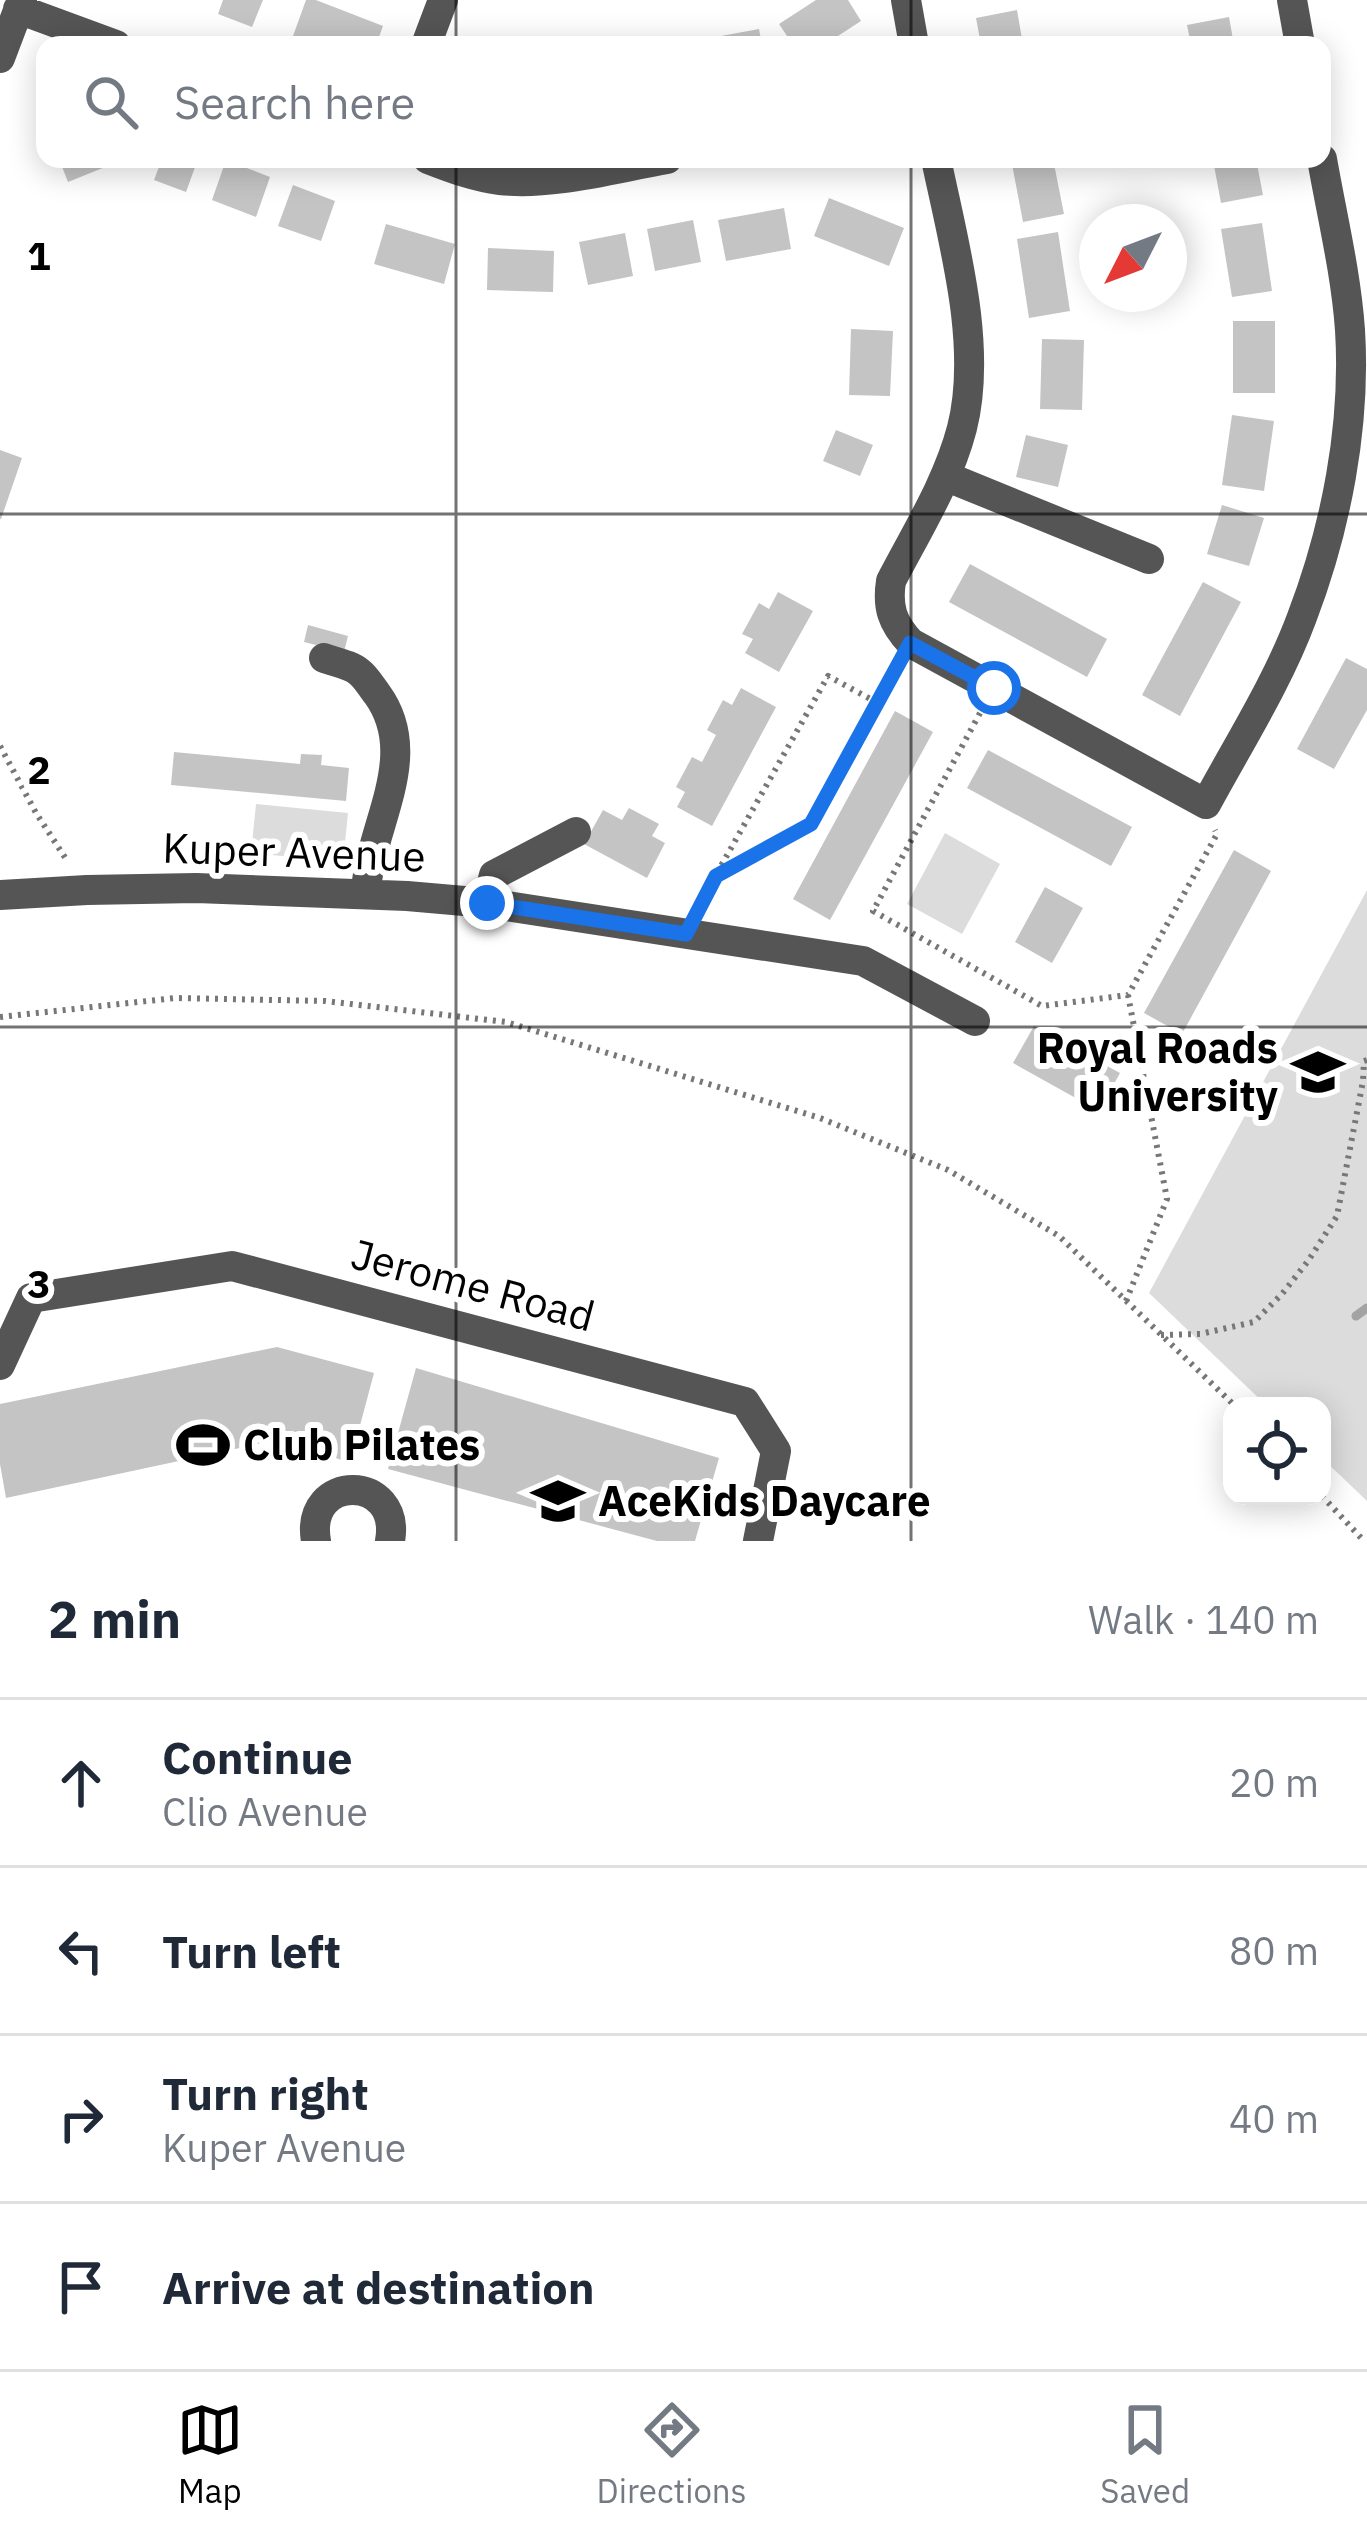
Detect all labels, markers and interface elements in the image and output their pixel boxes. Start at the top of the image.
search box [36,36,1331,168]
icon: search [78,69,144,135]
text: Search here [174,73,415,131]
north arrow [1079,204,1187,312]
text: 1 [27,230,51,281]
route start [967,661,1021,715]
text: 2 [27,744,51,795]
street label: Kuper Avenue [162,819,426,884]
route end [460,876,514,930]
place label: Royal Roads University [1037,1020,1279,1123]
school or university icon: Royal Roads University [1289,1043,1347,1101]
street label: Jerome Road [346,1226,601,1343]
text: 3 [27,1258,51,1309]
map controls [1223,1397,1331,1505]
button: locate [1223,1397,1331,1505]
sports icon: Club Pilates [174,1416,232,1474]
place label: Club Pilates [243,1417,480,1472]
school or university icon: AceKids Daycare [529,1472,587,1530]
place label: AceKids Daycare [598,1473,931,1528]
text: 2 min [48,1586,181,1652]
text: Walk · 140 m [1088,1594,1319,1645]
text: Continue [162,1728,353,1786]
icon: ahead [48,1750,114,1816]
text: 20 m [1229,1757,1319,1808]
text: Clio Avenue [162,1786,368,1837]
icon: left [48,1918,114,1984]
text: Turn left [162,1922,341,1980]
text: 80 m [1229,1925,1319,1976]
text: Turn right [162,2064,369,2122]
icon: right [48,2086,114,2152]
text: 40 m [1229,2093,1319,2144]
text: Kuper Avenue [162,2122,406,2173]
icon: arrive [48,2254,114,2320]
text: Arrive at destination [162,2258,595,2316]
tab: Map [177,2397,243,2512]
tab: Directions [597,2397,747,2512]
tab: Saved [1100,2397,1190,2512]

